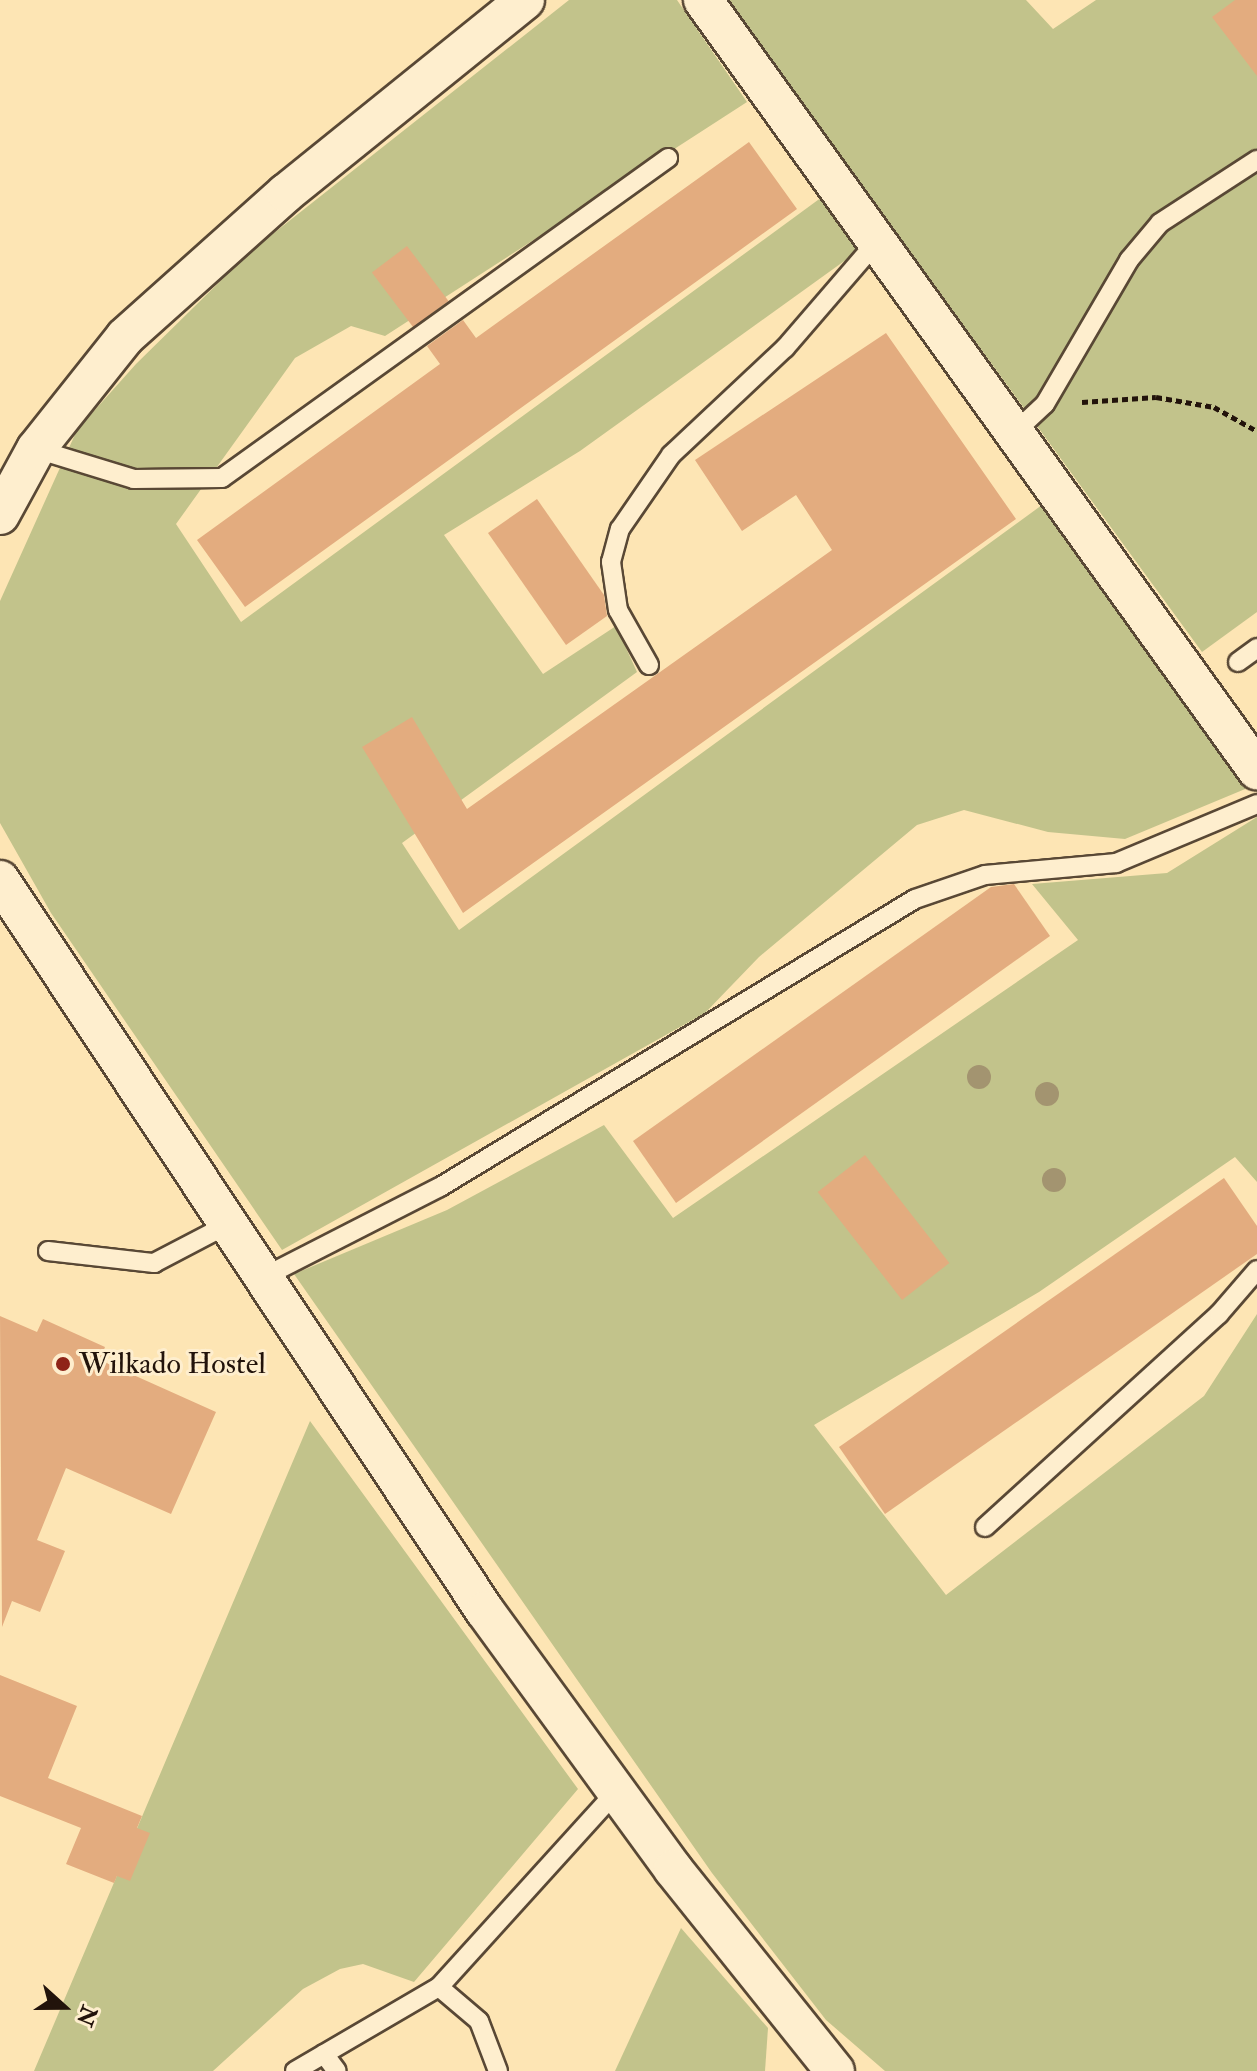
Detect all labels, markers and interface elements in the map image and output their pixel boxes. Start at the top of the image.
place label: Wilkado Hostel [79,1346,266,1382]
marker: Wilkado Hostel [54,1355,72,1373]
north arrow [24,1967,104,2047]
text: N [70,2001,103,2030]

